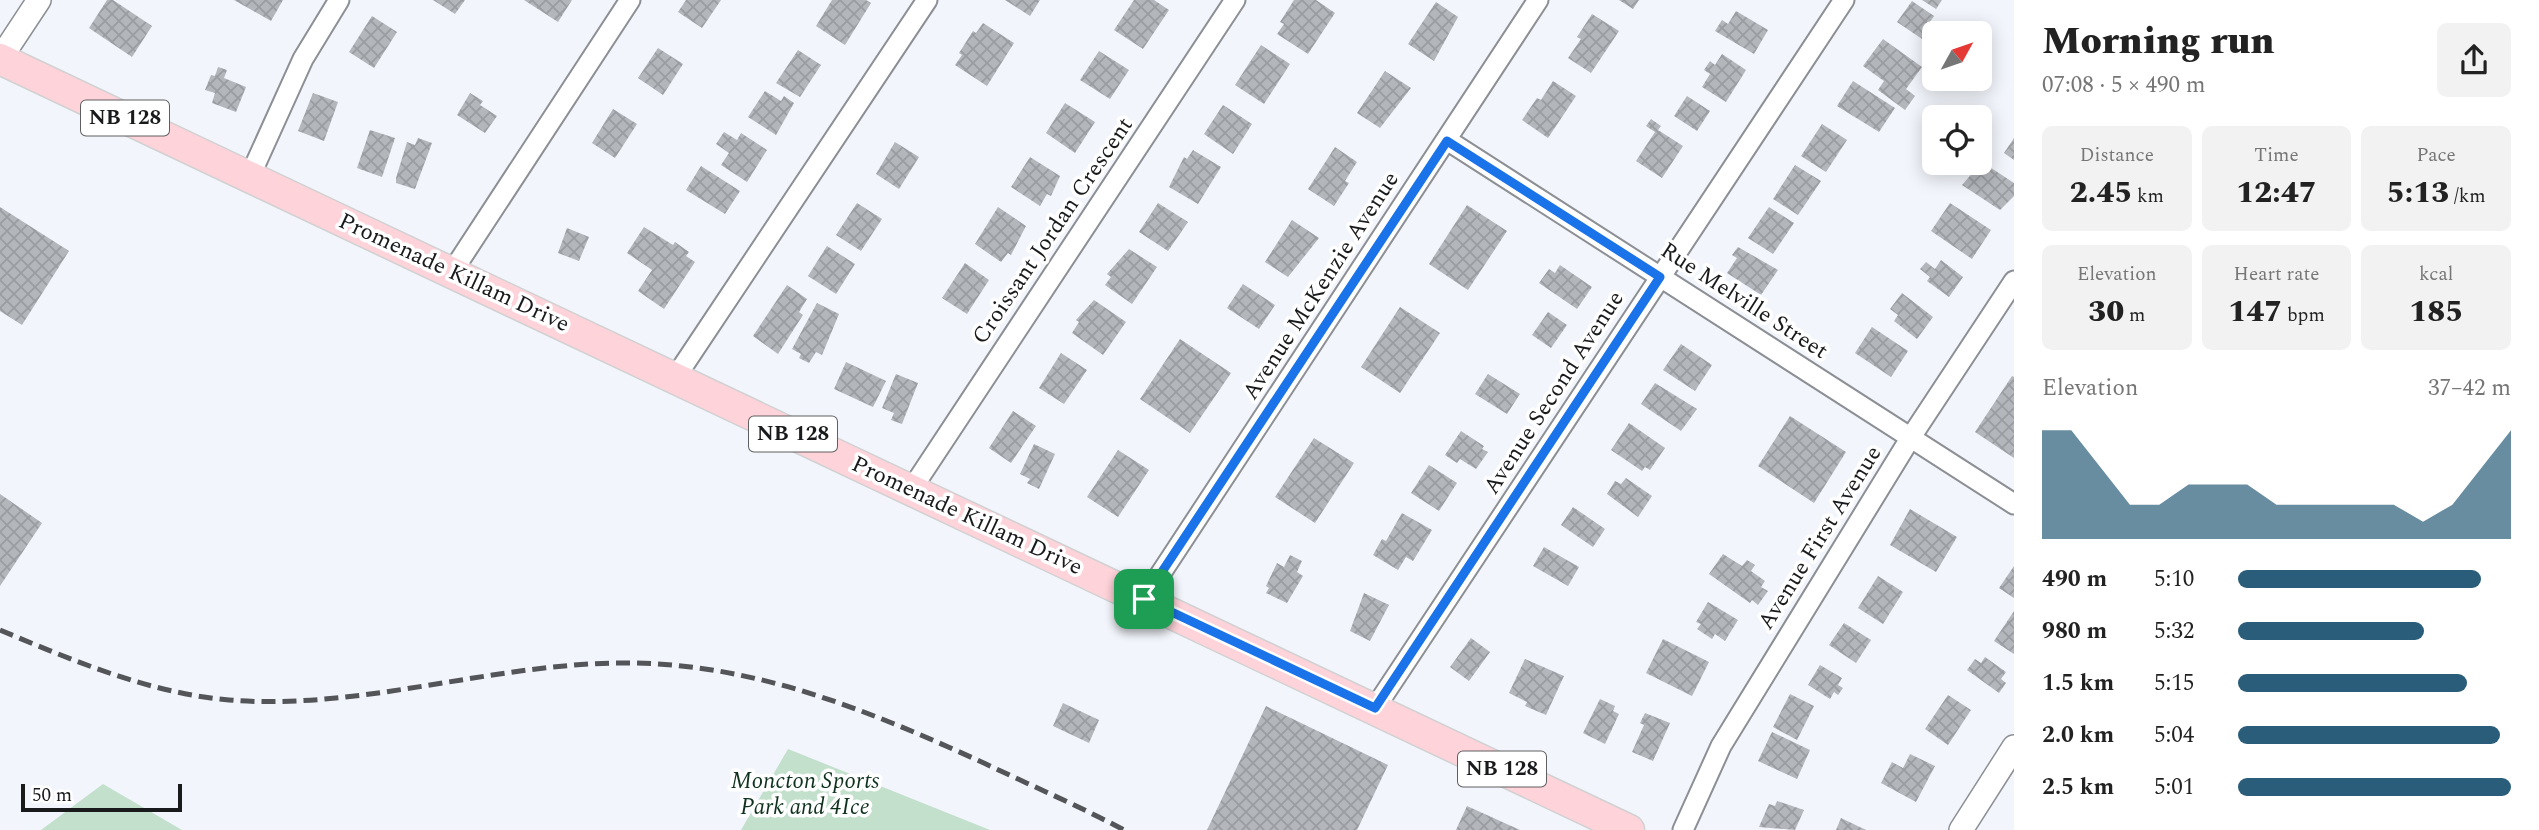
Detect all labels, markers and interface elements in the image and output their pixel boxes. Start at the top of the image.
text: Morning run [2042,13,2275,71]
north arrow [1922,21,1992,91]
map controls [1922,21,1992,175]
button: share [2437,23,2511,97]
text: 07:08 · 5 × 490 m [2042,68,2206,103]
road number: NB 128 [81,100,169,136]
button: locate [1922,105,1992,175]
street label: Croissant Jordan Crescent [964,110,1142,352]
text: Distance [2080,141,2154,170]
text: Time [2254,141,2299,170]
text: Pace [2416,141,2456,170]
street label: Avenue McKenzie Avenue [1234,165,1408,407]
text: 2.45 [2070,170,2132,216]
text: 12:47 [2236,170,2317,216]
text: 5:13 [2387,170,2449,216]
text: km [2132,182,2164,211]
text: /km [2449,182,2486,211]
street label: Promenade Killam Drive [333,204,575,342]
street label: Rue Melville Street [1653,234,1835,368]
text: Elevation [2077,260,2157,289]
text: Heart rate [2234,260,2319,289]
text: kcal [2419,260,2453,289]
street label: Avenue Second Avenue [1475,284,1633,502]
text: 30 [2088,289,2124,335]
text: 147 [2228,289,2282,335]
text: 185 [2409,289,2463,335]
text: m [2124,301,2145,330]
text: bpm [2282,301,2325,330]
text: Elevation [2042,371,2138,406]
text: 37–42 m [2428,371,2511,406]
road number: NB 128 [749,416,837,452]
street label: Avenue First Avenue [1749,439,1891,637]
street label: Promenade Killam Drive [846,447,1088,585]
text: 490 m [2042,562,2107,597]
text: 5:10 [2154,562,2194,597]
pin [1114,569,1174,629]
icon: arrive [1125,580,1163,618]
text: 980 m [2042,614,2107,649]
text: 5:32 [2154,614,2194,649]
text: 1.5 km [2042,666,2114,701]
text: 5:15 [2154,666,2194,701]
text: 2.0 km [2042,718,2114,753]
text: 5:04 [2154,718,2194,753]
road number: NB 128 [1458,752,1546,786]
park label: Moncton Sports Park and 4Ice [731,764,879,825]
text: 2.5 km [2042,770,2114,805]
text: 5:01 [2154,770,2194,805]
scale bar [21,781,182,813]
text: 50 m [32,781,72,810]

